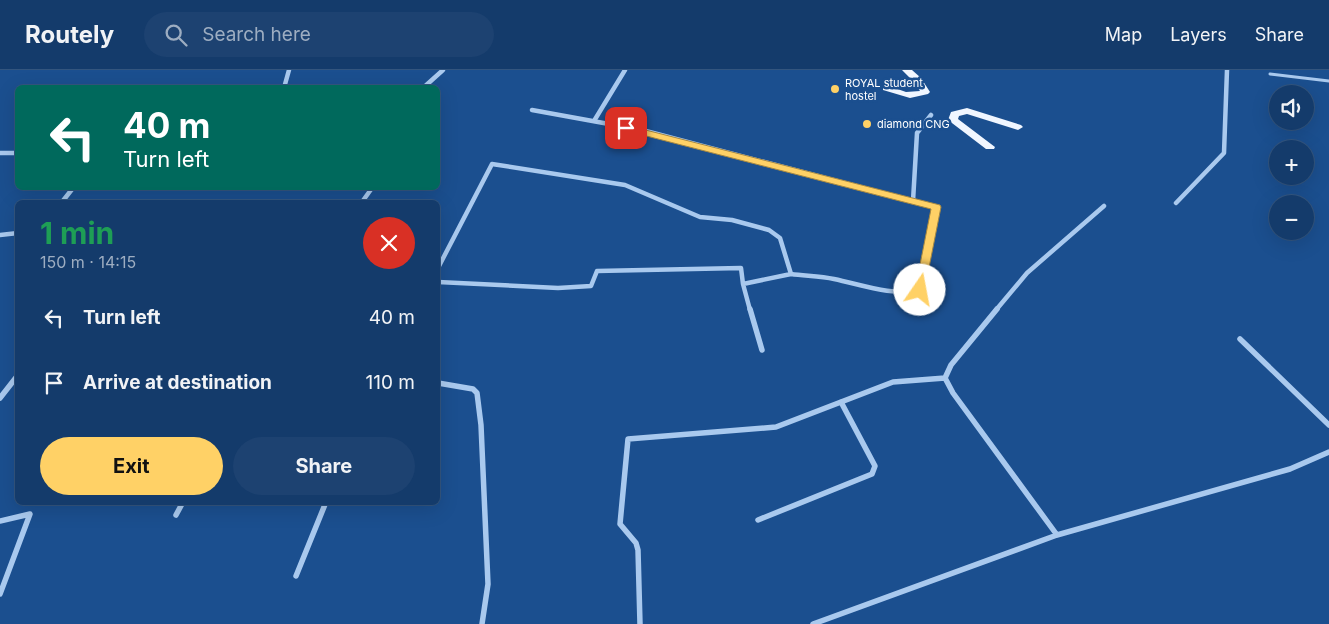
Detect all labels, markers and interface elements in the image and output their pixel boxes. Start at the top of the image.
search box [144,12,494,57]
text: Routely [25,20,114,49]
icon: search [162,21,190,49]
text: Search here [202,23,311,46]
text: Map [1105,24,1142,45]
text: Layers [1170,24,1227,45]
text: Share [1255,24,1304,45]
place label: ROYAL student hostel [845,76,923,103]
marker: ROYAL student hostel [829,83,841,95]
map controls [1269,85,1314,240]
button: sound [1269,85,1314,130]
text: 40 m [123,104,211,146]
icon: left [40,105,105,170]
pin [605,107,647,149]
icon: arrive [612,114,640,142]
place label: diamond CNG [877,117,950,131]
marker: diamond CNG [861,118,873,130]
button: + [1269,140,1314,185]
text: Turn left [123,146,209,172]
button: − [1269,195,1314,240]
text: 1 min [40,215,114,251]
button: close [363,217,415,269]
text: 150 m · 14:15 [40,252,136,272]
position arrow [893,263,945,315]
icon: left [40,304,68,332]
text: Turn left [83,306,161,329]
text: 40 m [369,306,415,329]
icon: arrive [40,369,68,397]
text: Arrive at destination [83,371,272,394]
text: 110 m [366,371,415,394]
button: Exit [40,437,223,495]
button: Share [233,437,415,495]

